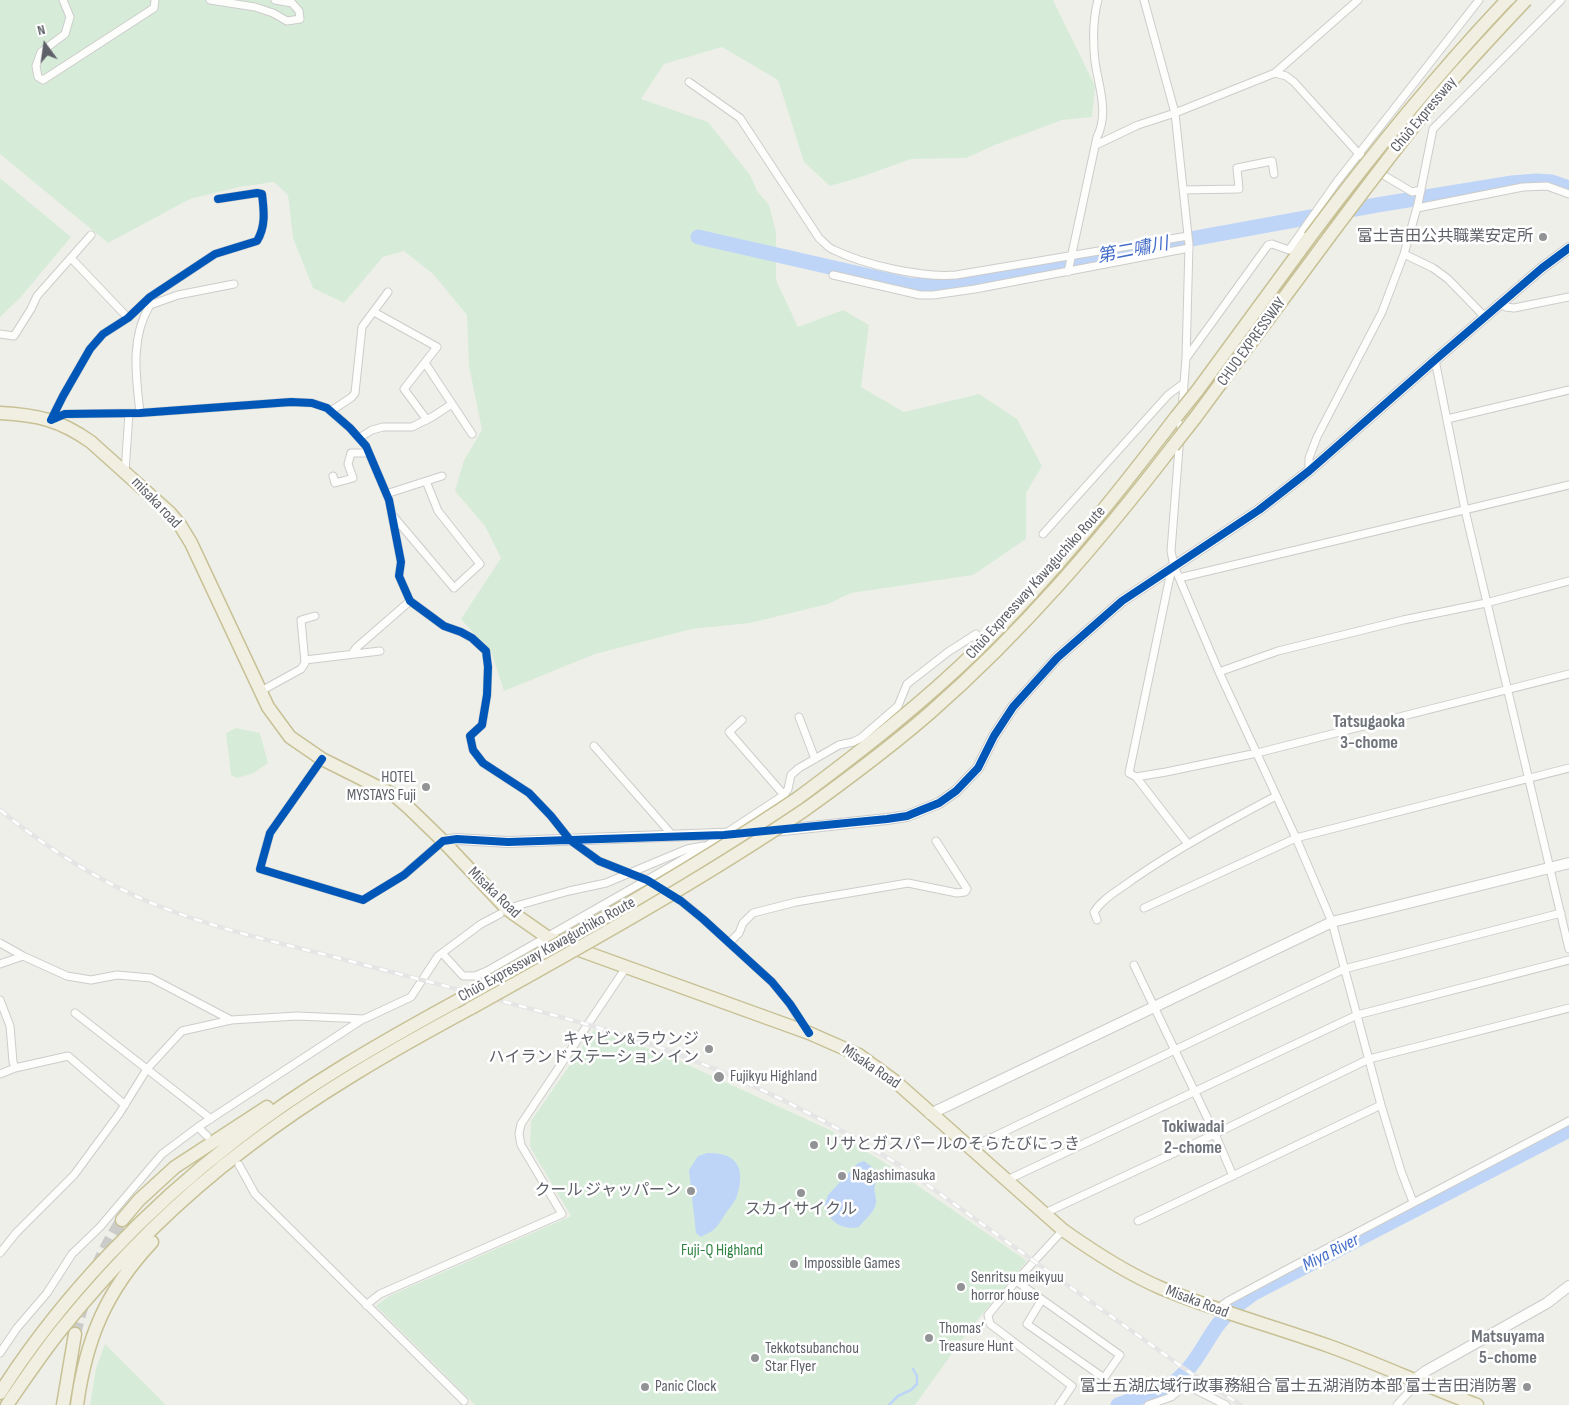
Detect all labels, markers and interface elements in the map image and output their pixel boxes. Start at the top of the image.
north arrow [20,20,70,70]
text: N [36,21,47,39]
street label: Chūō Expressway [1387,73,1461,157]
place label: 富士吉田公共職業安定所 [1357,227,1533,247]
marker: 富士吉田公共職業安定所 [1537,231,1549,243]
water label: 第二嘯川 [1096,234,1170,268]
street label: CHUO EXPRESSWAY [1213,294,1291,390]
street label: misaka road [127,473,185,533]
street label: Chūō Expressway Kawaguchiko Route [962,502,1110,664]
district label: Tatsugaoka 3-chome [1333,711,1405,754]
place label: HOTEL MYSTAYS Fuji [347,768,416,806]
marker: HOTEL MYSTAYS Fuji [420,781,432,793]
street label: Misaka Road [464,863,524,923]
street label: Chūō Expressway Kawaguchiko Route [455,893,639,1007]
place label: キャビン&ラウンジ ハイランドステーション イン [488,1030,699,1068]
street label: Misaka Road [838,1041,904,1093]
marker: キャビン&ラウンジ ハイランドステーション イン [703,1043,715,1055]
place label: Fujikyu Highland [730,1067,817,1087]
marker: Fujikyu Highland [712,1070,726,1084]
district label: Tokiwadai 2-chome [1162,1116,1224,1158]
place label: リサとガスパールのそらたびにっき [824,1135,1080,1155]
marker: リサとガスパールのそらたびにっき [808,1139,820,1151]
place label: Nagashimasuka [852,1166,935,1186]
marker: Nagashimasuka [836,1170,848,1182]
place label: クール ジャッパーン [534,1181,681,1201]
marker: クール ジャッパーン [685,1185,697,1197]
marker: スカイサイクル [795,1187,807,1199]
place label: スカイサイクル [745,1200,857,1220]
water label: Miya River [1299,1230,1363,1276]
park label: Fuji-Q Highland [681,1241,763,1261]
place label: Impossible Games [804,1254,900,1274]
marker: Impossible Games [788,1258,800,1270]
place label: Senritsu meikyuu horror house [971,1268,1064,1306]
marker: Senritsu meikyuu horror house [955,1281,967,1293]
street label: Misaka Road [1163,1281,1231,1323]
place label: Thomas’ Treasure Hunt [939,1319,1014,1357]
district label: Matsuyama 5-chome [1471,1326,1545,1368]
marker: Thomas’ Treasure Hunt [923,1332,935,1344]
place label: Tekkotsubanchou Star Flyer [765,1339,859,1377]
marker: Tekkotsubanchou Star Flyer [749,1352,761,1364]
place label: Panic Clock [655,1377,716,1397]
place label: 富士五湖広域行政事務組合 富士五湖消防本部 富士吉田消防署 [1080,1377,1517,1397]
marker: Panic Clock [639,1381,651,1393]
marker: 富士五湖広域行政事務組合 富士五湖消防本部 富士吉田消防署 [1521,1381,1533,1393]

